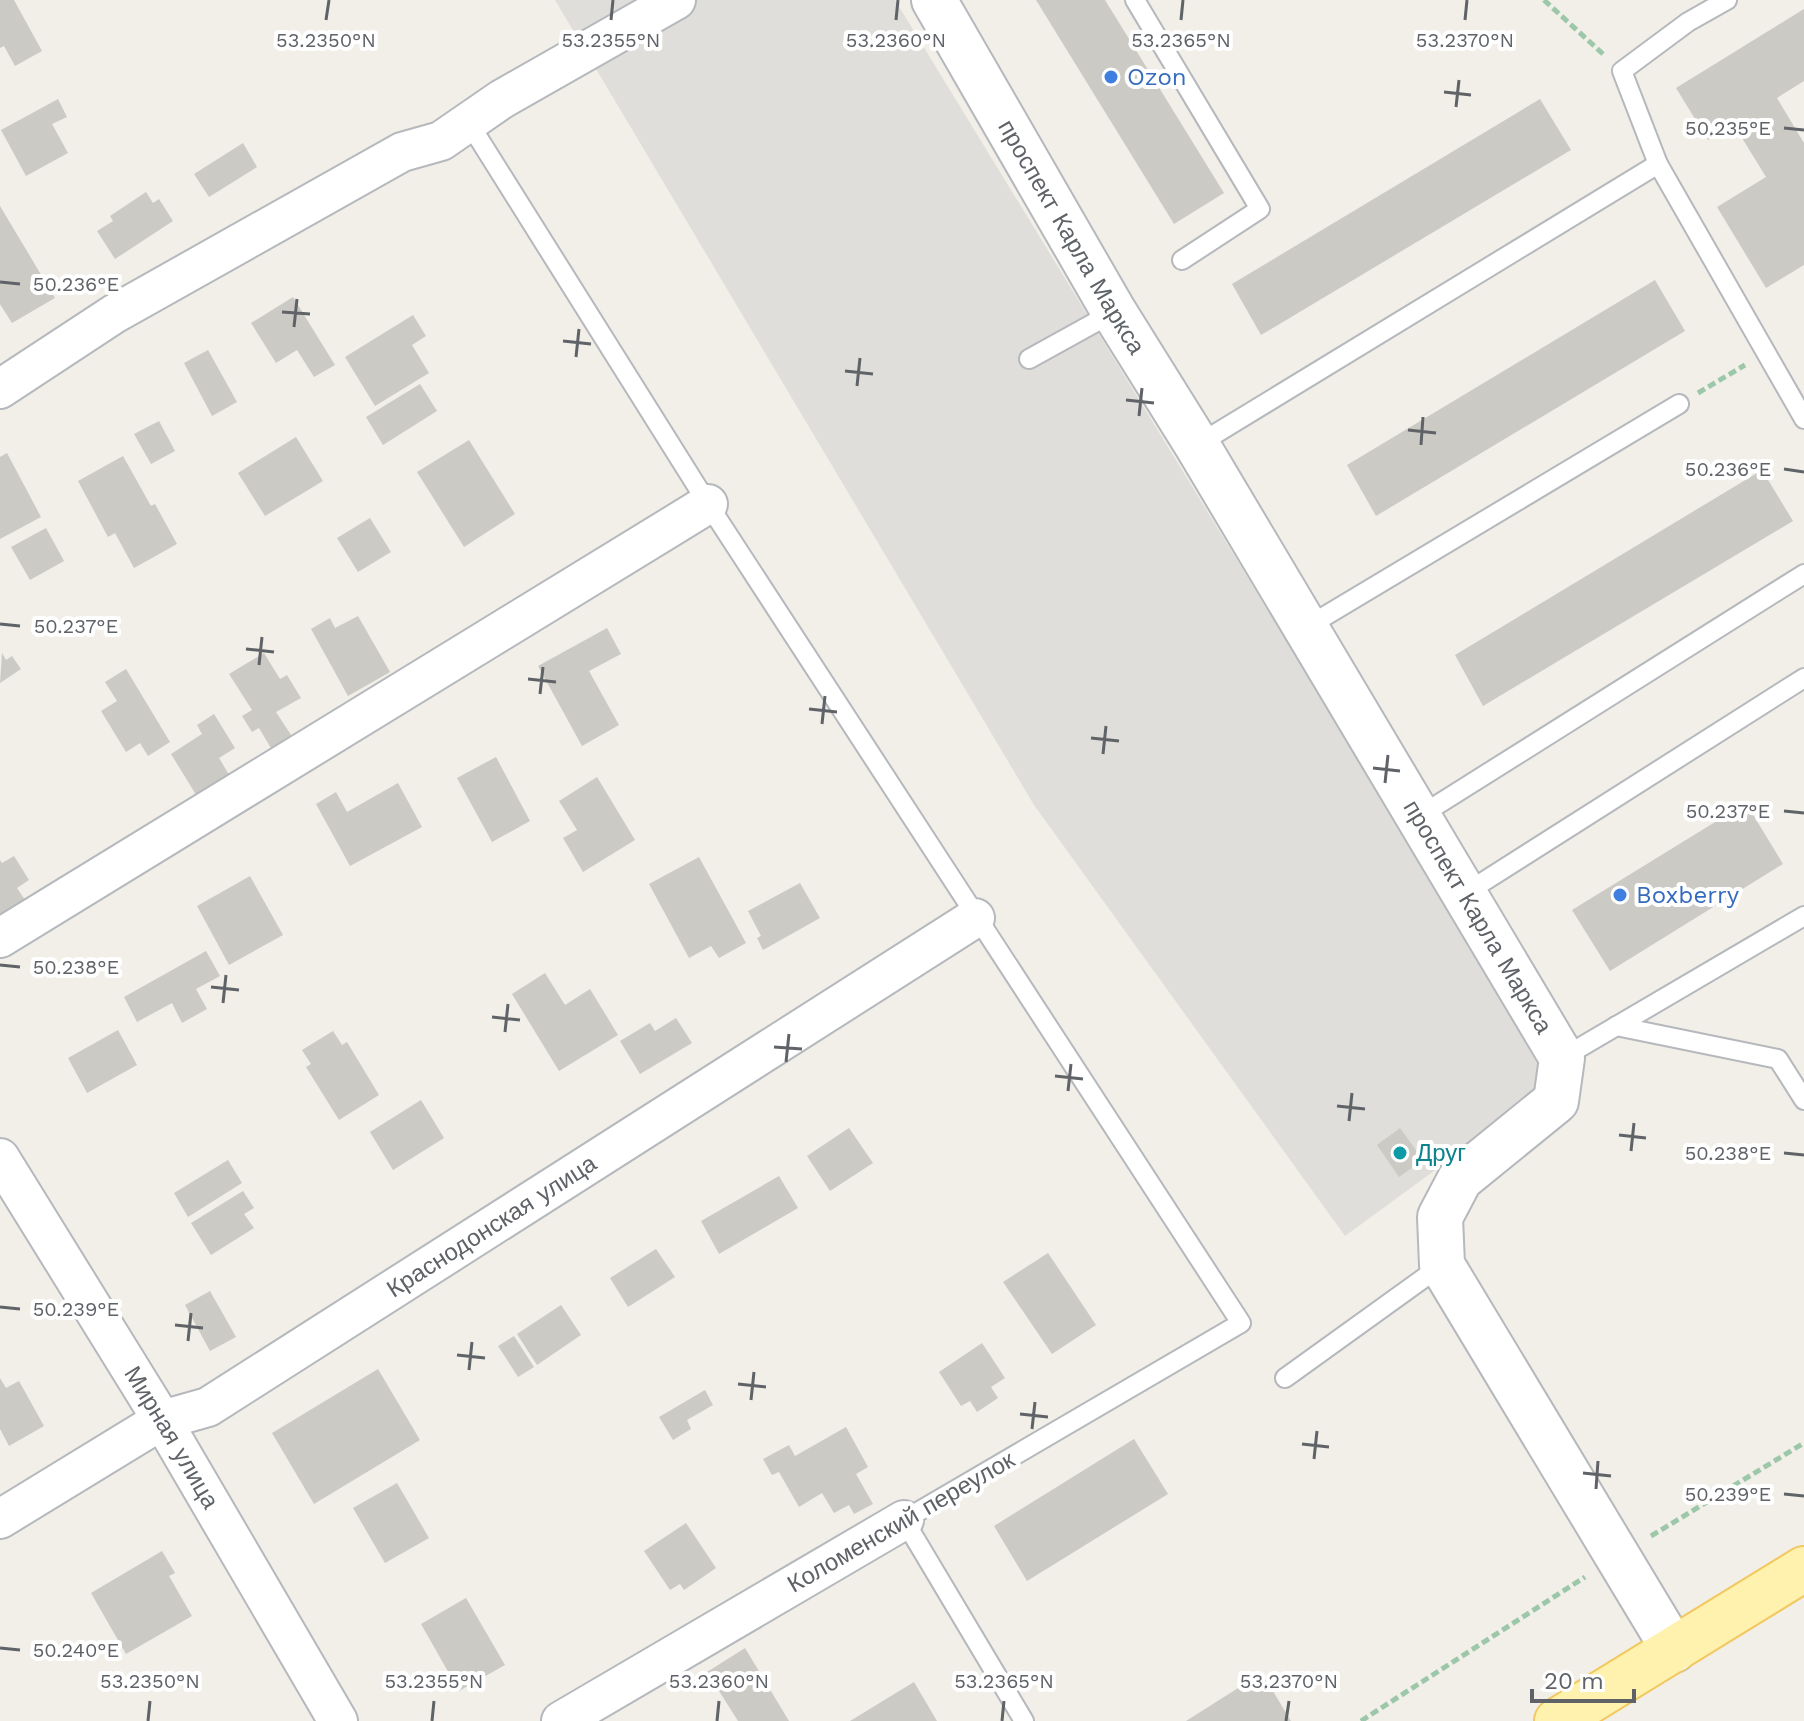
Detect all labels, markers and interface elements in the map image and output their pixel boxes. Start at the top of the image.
text: 53.2350°N [276,28,376,52]
text: 53.2355°N [561,28,661,52]
text: 53.2360°N [846,28,946,52]
text: 53.2365°N [1131,28,1231,52]
text: 53.2370°N [1416,28,1514,52]
place label: Ozon [1127,63,1187,91]
marker: Ozon [1102,68,1120,86]
street label: проспект Карла Маркса [992,115,1151,360]
text: 50.235°E [1685,116,1771,140]
text: 50.236°E [33,272,119,296]
text: 50.236°E [1685,457,1771,481]
text: 50.237°E [34,614,118,638]
street label: проспект Карла Маркса [1398,795,1558,1039]
text: 50.237°E [1686,799,1770,823]
place label: Boxberry [1636,881,1740,909]
marker: Boxberry [1611,886,1629,904]
text: 50.238°E [33,955,119,979]
place label: Друг [1416,1139,1466,1167]
text: 50.238°E [1685,1141,1771,1165]
marker: Друг [1391,1144,1409,1162]
street label: Краснодонская улица [382,1149,602,1303]
text: 50.239°E [33,1297,119,1321]
street label: Мирная улица [118,1361,225,1514]
street label: Коломенский переулок [783,1445,1020,1598]
text: 50.239°E [1685,1482,1771,1506]
text: 50.240°E [33,1638,119,1662]
scale bar [1532,1653,1634,1703]
text: 20 m [1544,1667,1604,1695]
text: 53.2350°N [100,1669,200,1693]
text: 53.2355°N [384,1669,484,1693]
text: 53.2360°N [669,1669,769,1693]
text: 53.2365°N [954,1669,1054,1693]
text: 53.2370°N [1240,1669,1338,1693]

